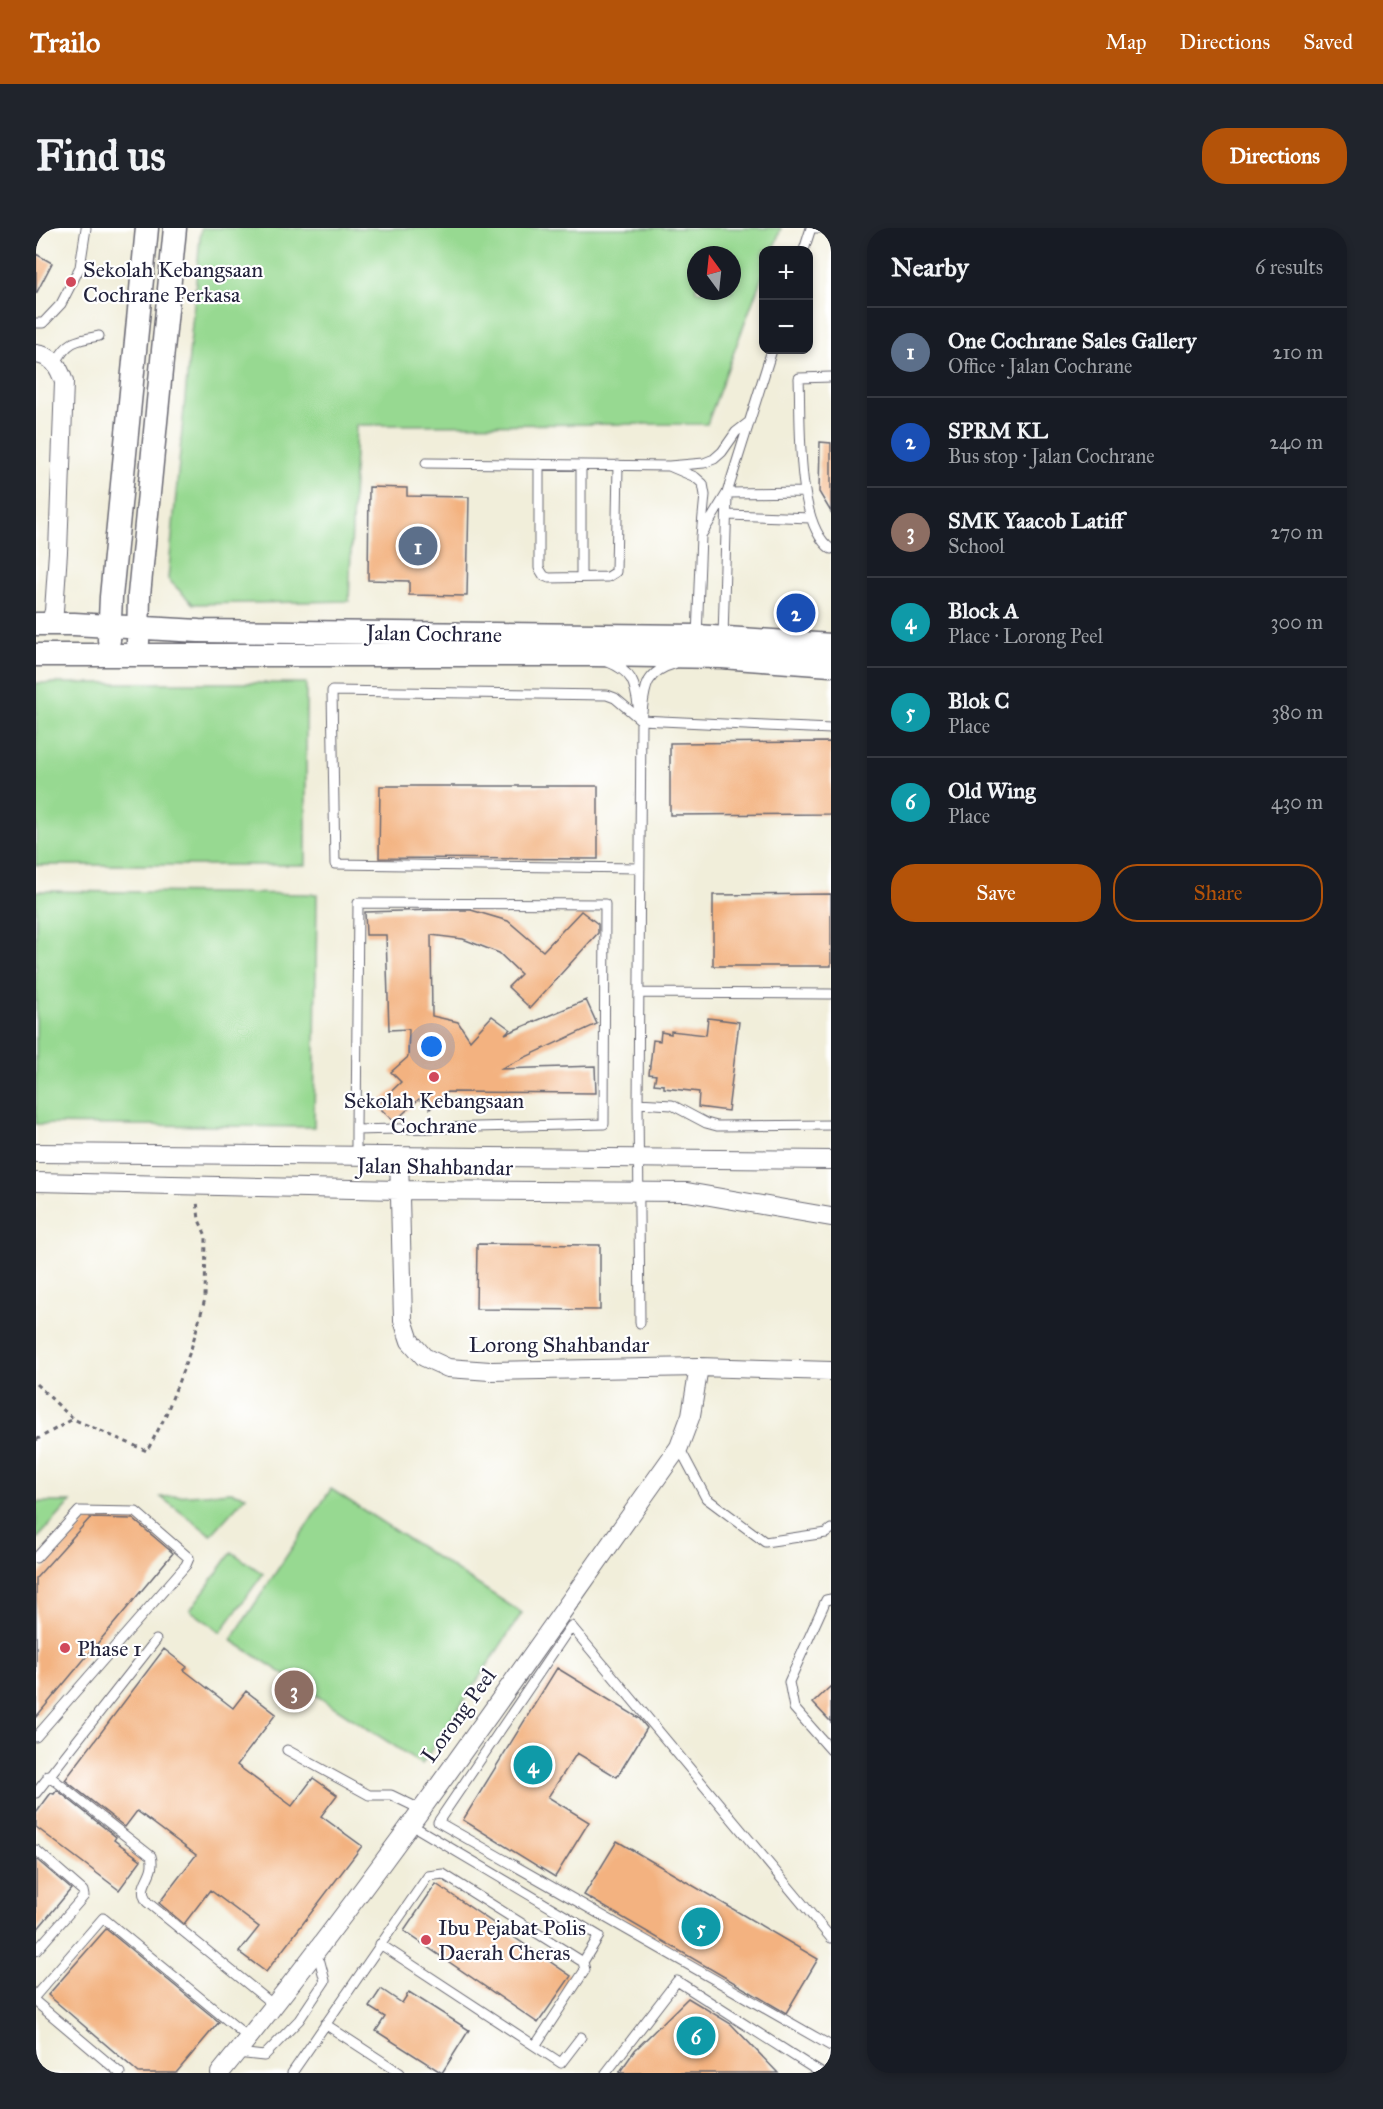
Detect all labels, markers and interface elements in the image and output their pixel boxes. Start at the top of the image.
text: Trailo [30,25,100,60]
text: Map [1106,29,1147,55]
text: Directions [1180,29,1270,55]
text: Saved [1303,29,1353,55]
button: Directions [1202,128,1347,184]
text: Find us [36,130,166,182]
north arrow [687,246,741,300]
map controls [759,246,813,354]
button: + [759,246,813,300]
text: Nearby [891,251,969,283]
text: 6 results [1255,255,1323,279]
place label: Sekolah Kebangsaan Cochrane Perkasa [83,256,263,308]
marker: Sekolah Kebangsaan Cochrane Perkasa [64,275,78,289]
button: − [759,300,813,354]
text: One Cochrane Sales Gallery [948,327,1196,354]
text: 1 [907,340,914,364]
text: 210 m [1273,340,1323,364]
text: Office · Jalan Cochrane [948,354,1132,378]
text: SPRM KL [948,417,1048,444]
text: 2 [906,430,915,454]
text: 240 m [1269,430,1323,454]
text: Bus stop · Jalan Cochrane [948,444,1155,468]
text: SMK Yaacob Latiff [948,507,1123,534]
text: 3 [907,520,915,544]
text: 270 m [1270,520,1323,544]
pin: 1 [398,524,437,568]
text: School [948,534,1005,558]
pin: 2 [776,590,816,636]
text: Block A [948,597,1019,624]
text: 4 [905,610,916,634]
text: 300 m [1271,610,1323,634]
street label: Jalan Cochrane [364,619,502,648]
text: Place · Lorong Peel [948,624,1103,648]
text: Blok C [948,687,1009,714]
text: 5 [906,700,915,724]
text: 380 m [1272,700,1323,724]
text: Place [948,714,990,738]
text: Old Wing [948,777,1036,804]
text: 6 [905,790,916,814]
text: 430 m [1271,790,1323,814]
text: Place [948,804,990,828]
button: Save [891,864,1101,922]
button: Share [1113,864,1323,922]
your location [417,1032,446,1061]
marker: Sekolah Kebangsaan Cochrane [427,1070,441,1084]
place label: Sekolah Kebangsaan Cochrane [344,1087,524,1139]
street label: Jalan Shahbandar [355,1152,514,1181]
street label: Lorong Shahbandar [469,1331,650,1358]
place label: Phase 1 [77,1635,142,1662]
marker: Phase 1 [58,1641,72,1655]
street label: Lorong Peel [415,1663,502,1768]
pin: 3 [274,1668,314,1712]
pin: 4 [514,1742,552,1788]
pin: 5 [682,1904,720,1950]
place label: Ibu Pejabat Polis Daerah Cheras [438,1914,586,1966]
marker: Ibu Pejabat Polis Daerah Cheras [419,1933,433,1947]
pin: 6 [676,2014,716,2058]

